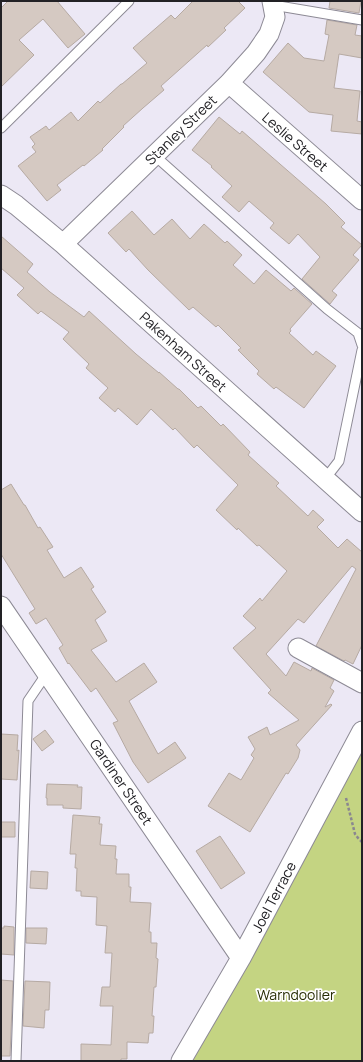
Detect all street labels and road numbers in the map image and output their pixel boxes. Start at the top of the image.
street label: Stanley Street [141,90,221,169]
street label: Leslie Street [258,108,333,176]
street label: Pakenham Street [136,307,231,396]
street label: Gardiner Street [86,735,157,829]
street label: Joel Terrace [247,858,300,936]

